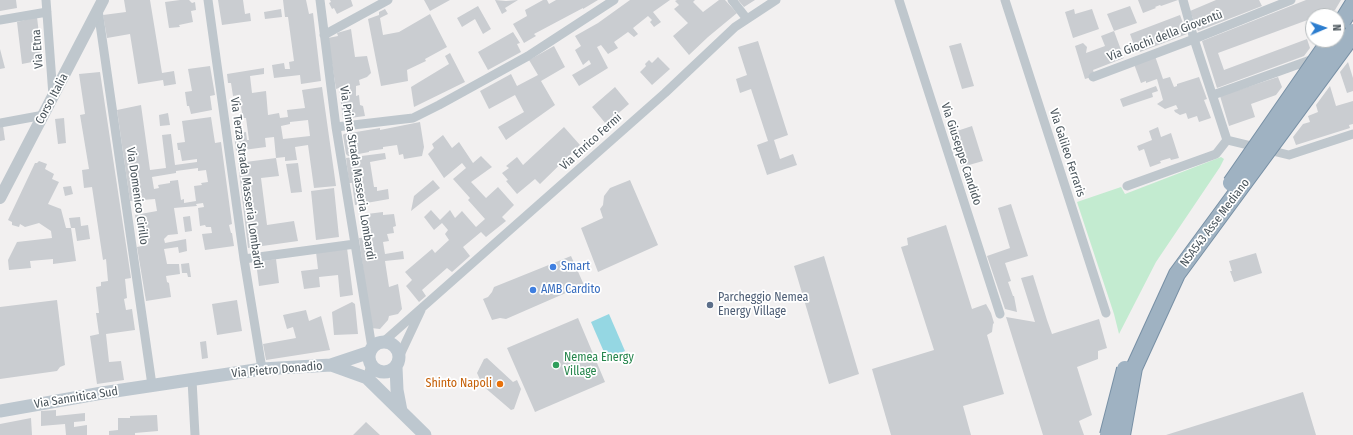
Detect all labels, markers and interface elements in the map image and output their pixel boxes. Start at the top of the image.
street label: Via Giochi della Gioventù [1105,7,1225,65]
north arrow [1305,8,1345,48]
text: N [1330,24,1343,31]
street label: Via Etna [29,29,47,69]
street label: Corso Italia [33,71,71,127]
street label: Via Prima Strada Masseria Lombardi [336,85,378,261]
street label: Via Terza Strada Masseria Lombardi [227,96,265,270]
street label: Via Giuseppe Candido [938,101,984,207]
street label: Via Galileo Ferraris [1046,107,1088,199]
street label: Via Enrico Fermi [557,111,625,173]
street label: Via Domenico Cirillo [123,146,151,246]
street label: NSA543 Asse Mediano [1177,176,1253,270]
place label: Smart [561,260,590,274]
marker: Smart [548,262,558,272]
place label: AMB Cardito [541,283,600,297]
marker: AMB Cardito [528,285,538,295]
place label: Parcheggio Nemea Energy Village [718,291,808,319]
marker: Parcheggio Nemea Energy Village [705,300,715,310]
place label: Nemea Energy Village [564,351,634,379]
street label: Via Pietro Donadio [231,359,323,381]
marker: Nemea Energy Village [551,360,561,370]
place label: Shinto Napoli [425,377,492,391]
marker: Shinto Napoli [495,379,505,389]
street label: Via Sannitica Sud [33,384,119,412]

